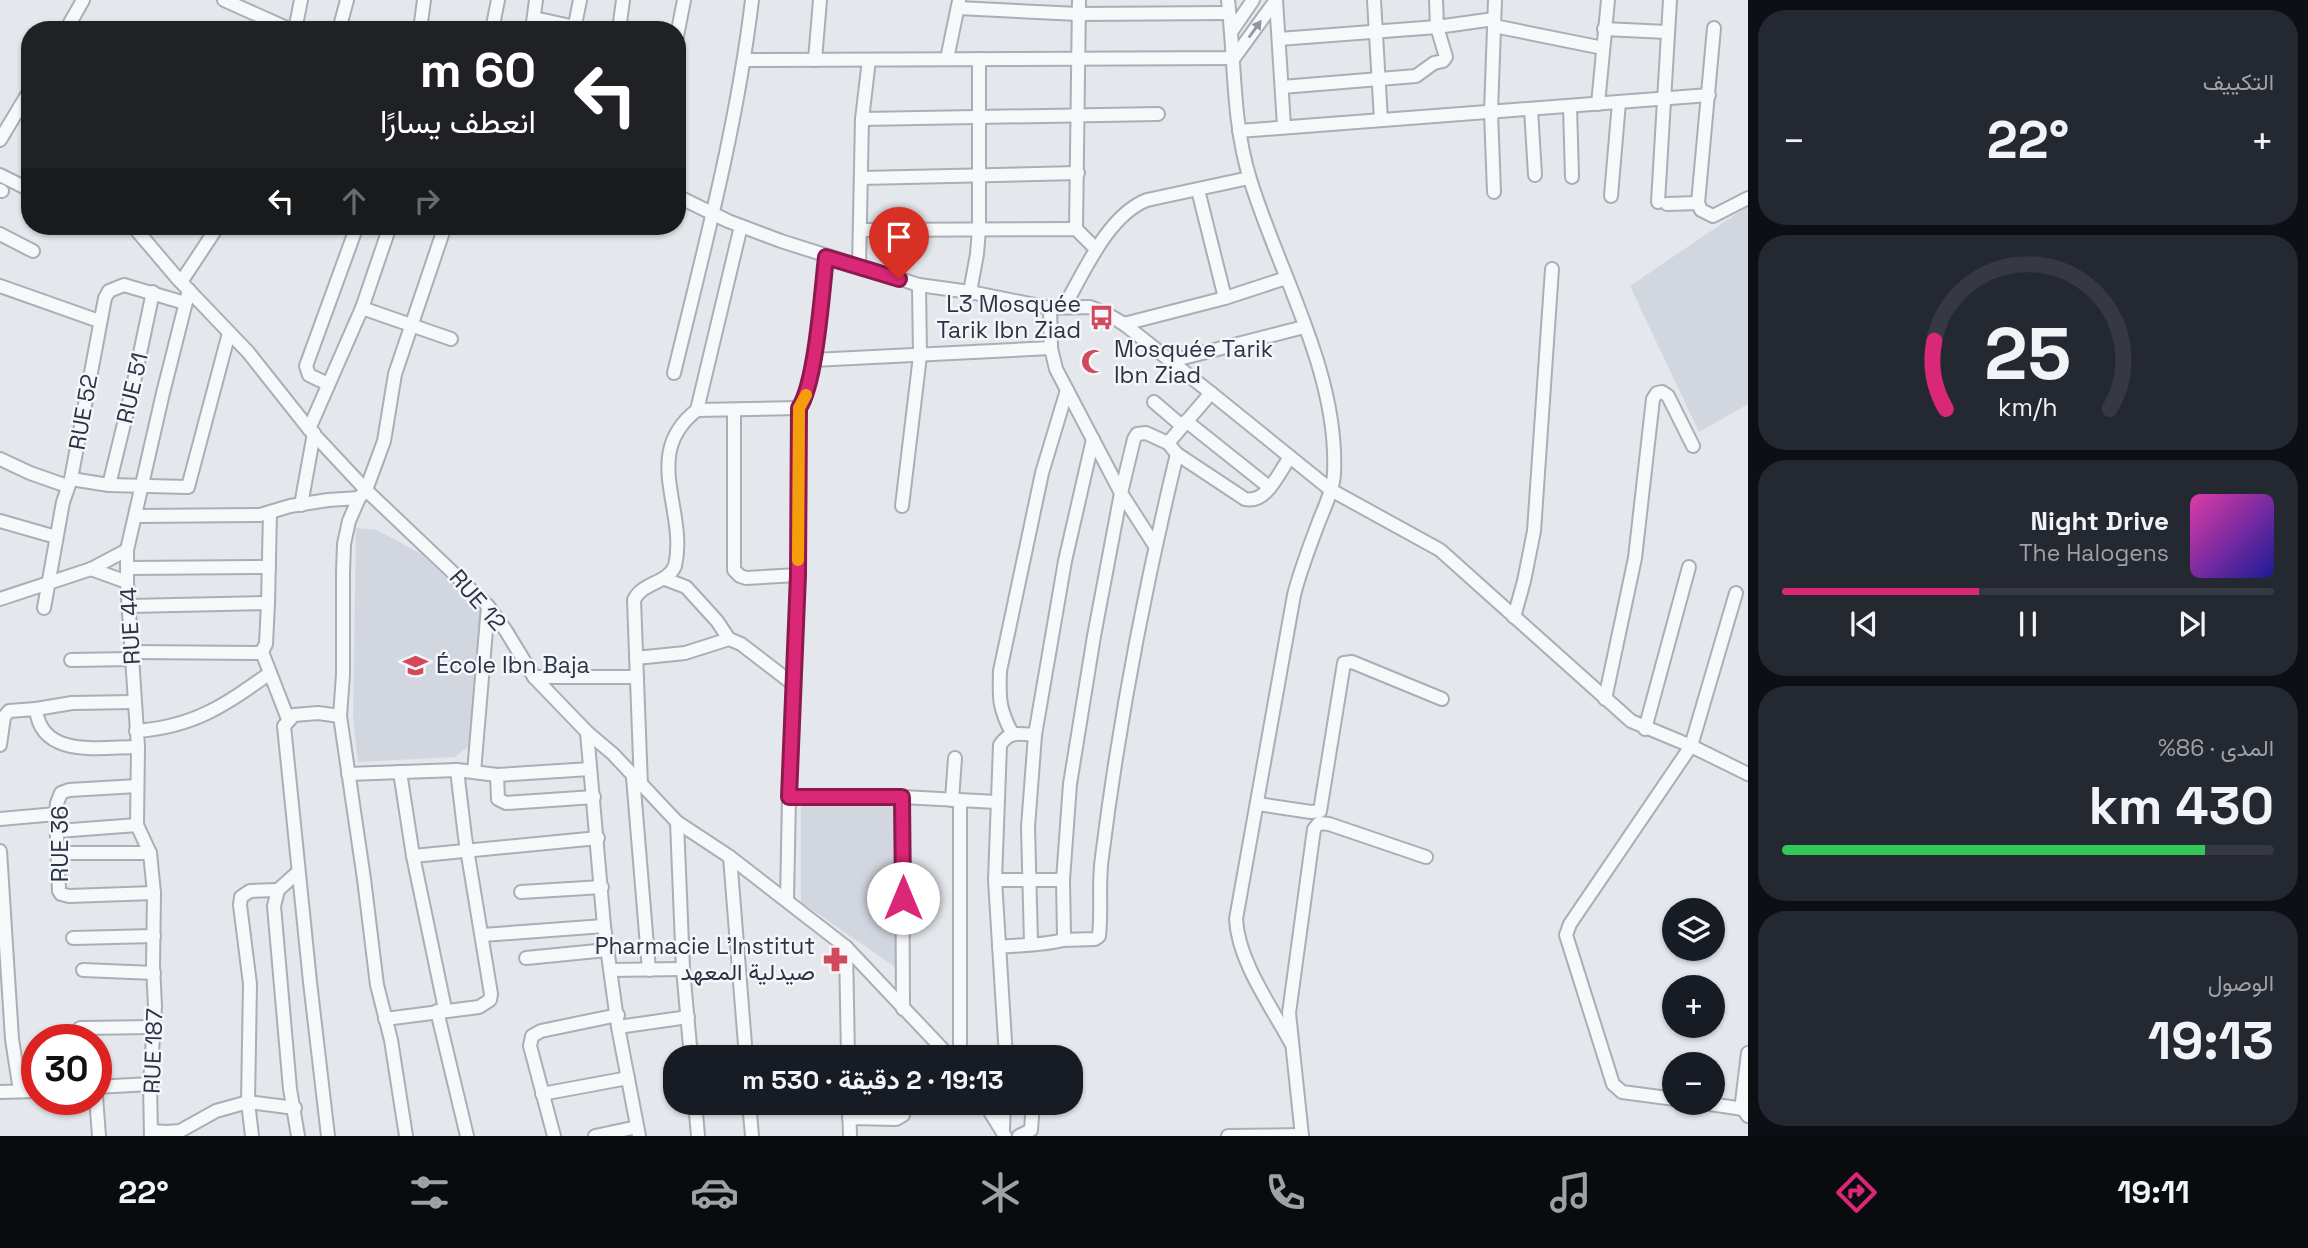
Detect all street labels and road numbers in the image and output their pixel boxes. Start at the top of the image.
street label: RUE 51 [109,350,155,426]
street label: RUE 52 [62,372,104,452]
street label: RUE 12 [443,563,513,637]
street label: RUE 44 [113,587,147,665]
street label: RUE 36 [45,806,75,882]
street label: RUE 187 [137,1008,169,1094]

